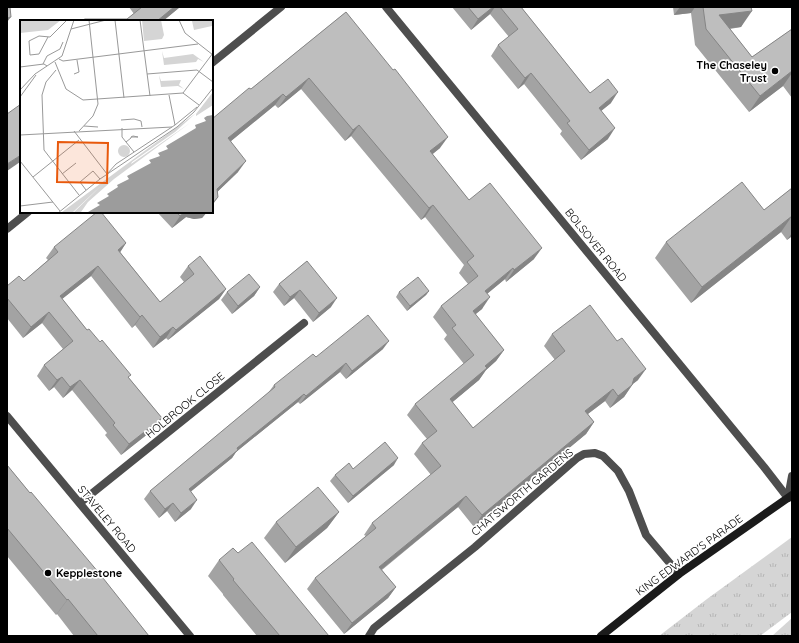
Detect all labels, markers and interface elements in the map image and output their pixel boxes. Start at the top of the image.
inset map [20,20,213,213]
place label: The Chaseley Trust [696,58,767,85]
marker: The Chaseley Trust [770,66,780,76]
street label: BOLSOVER ROAD [562,205,630,285]
street label: HOLBROOK CLOSE [143,369,227,441]
street label: CHATSWORTH GARDENS [468,445,576,539]
street label: STAVELEY ROAD [75,482,139,556]
street label: KING EDWARD'S PARADE [633,511,745,599]
place label: Kepplestone [56,566,123,580]
marker: Kepplestone [43,568,53,578]

